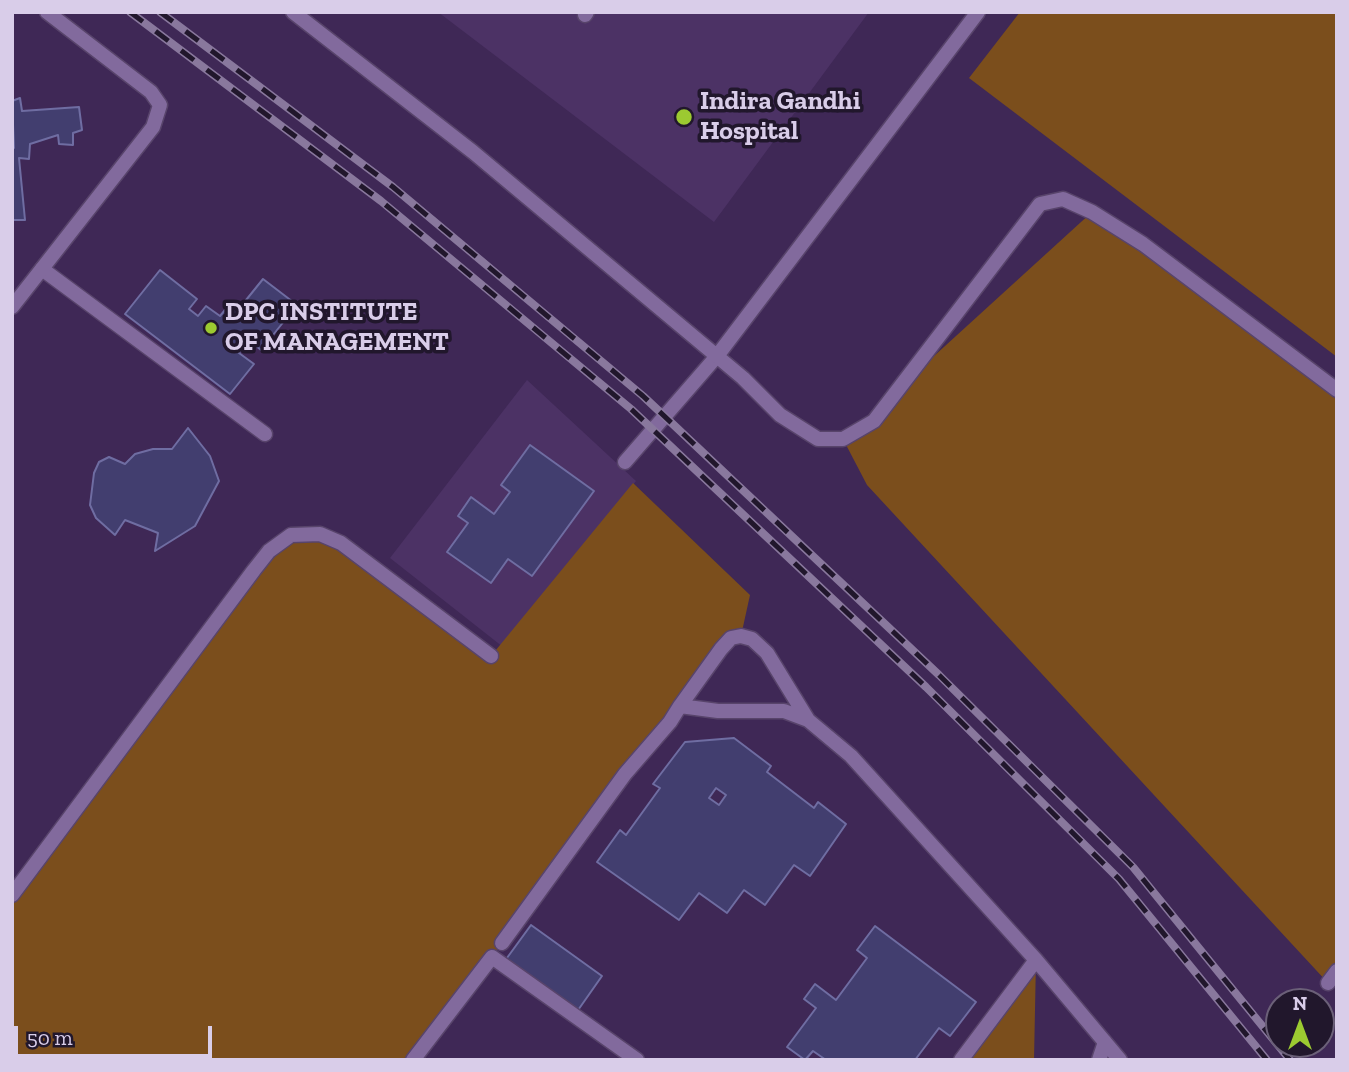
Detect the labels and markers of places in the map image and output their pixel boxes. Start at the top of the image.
place label: Indira Gandhi Hospital [700,86,860,148]
marker: Indira Gandhi Hospital [674,107,694,127]
place label: DPC INSTITUTE OF MANAGEMENT [225,297,449,358]
marker: DPC INSTITUTE OF MANAGEMENT [203,320,219,336]

